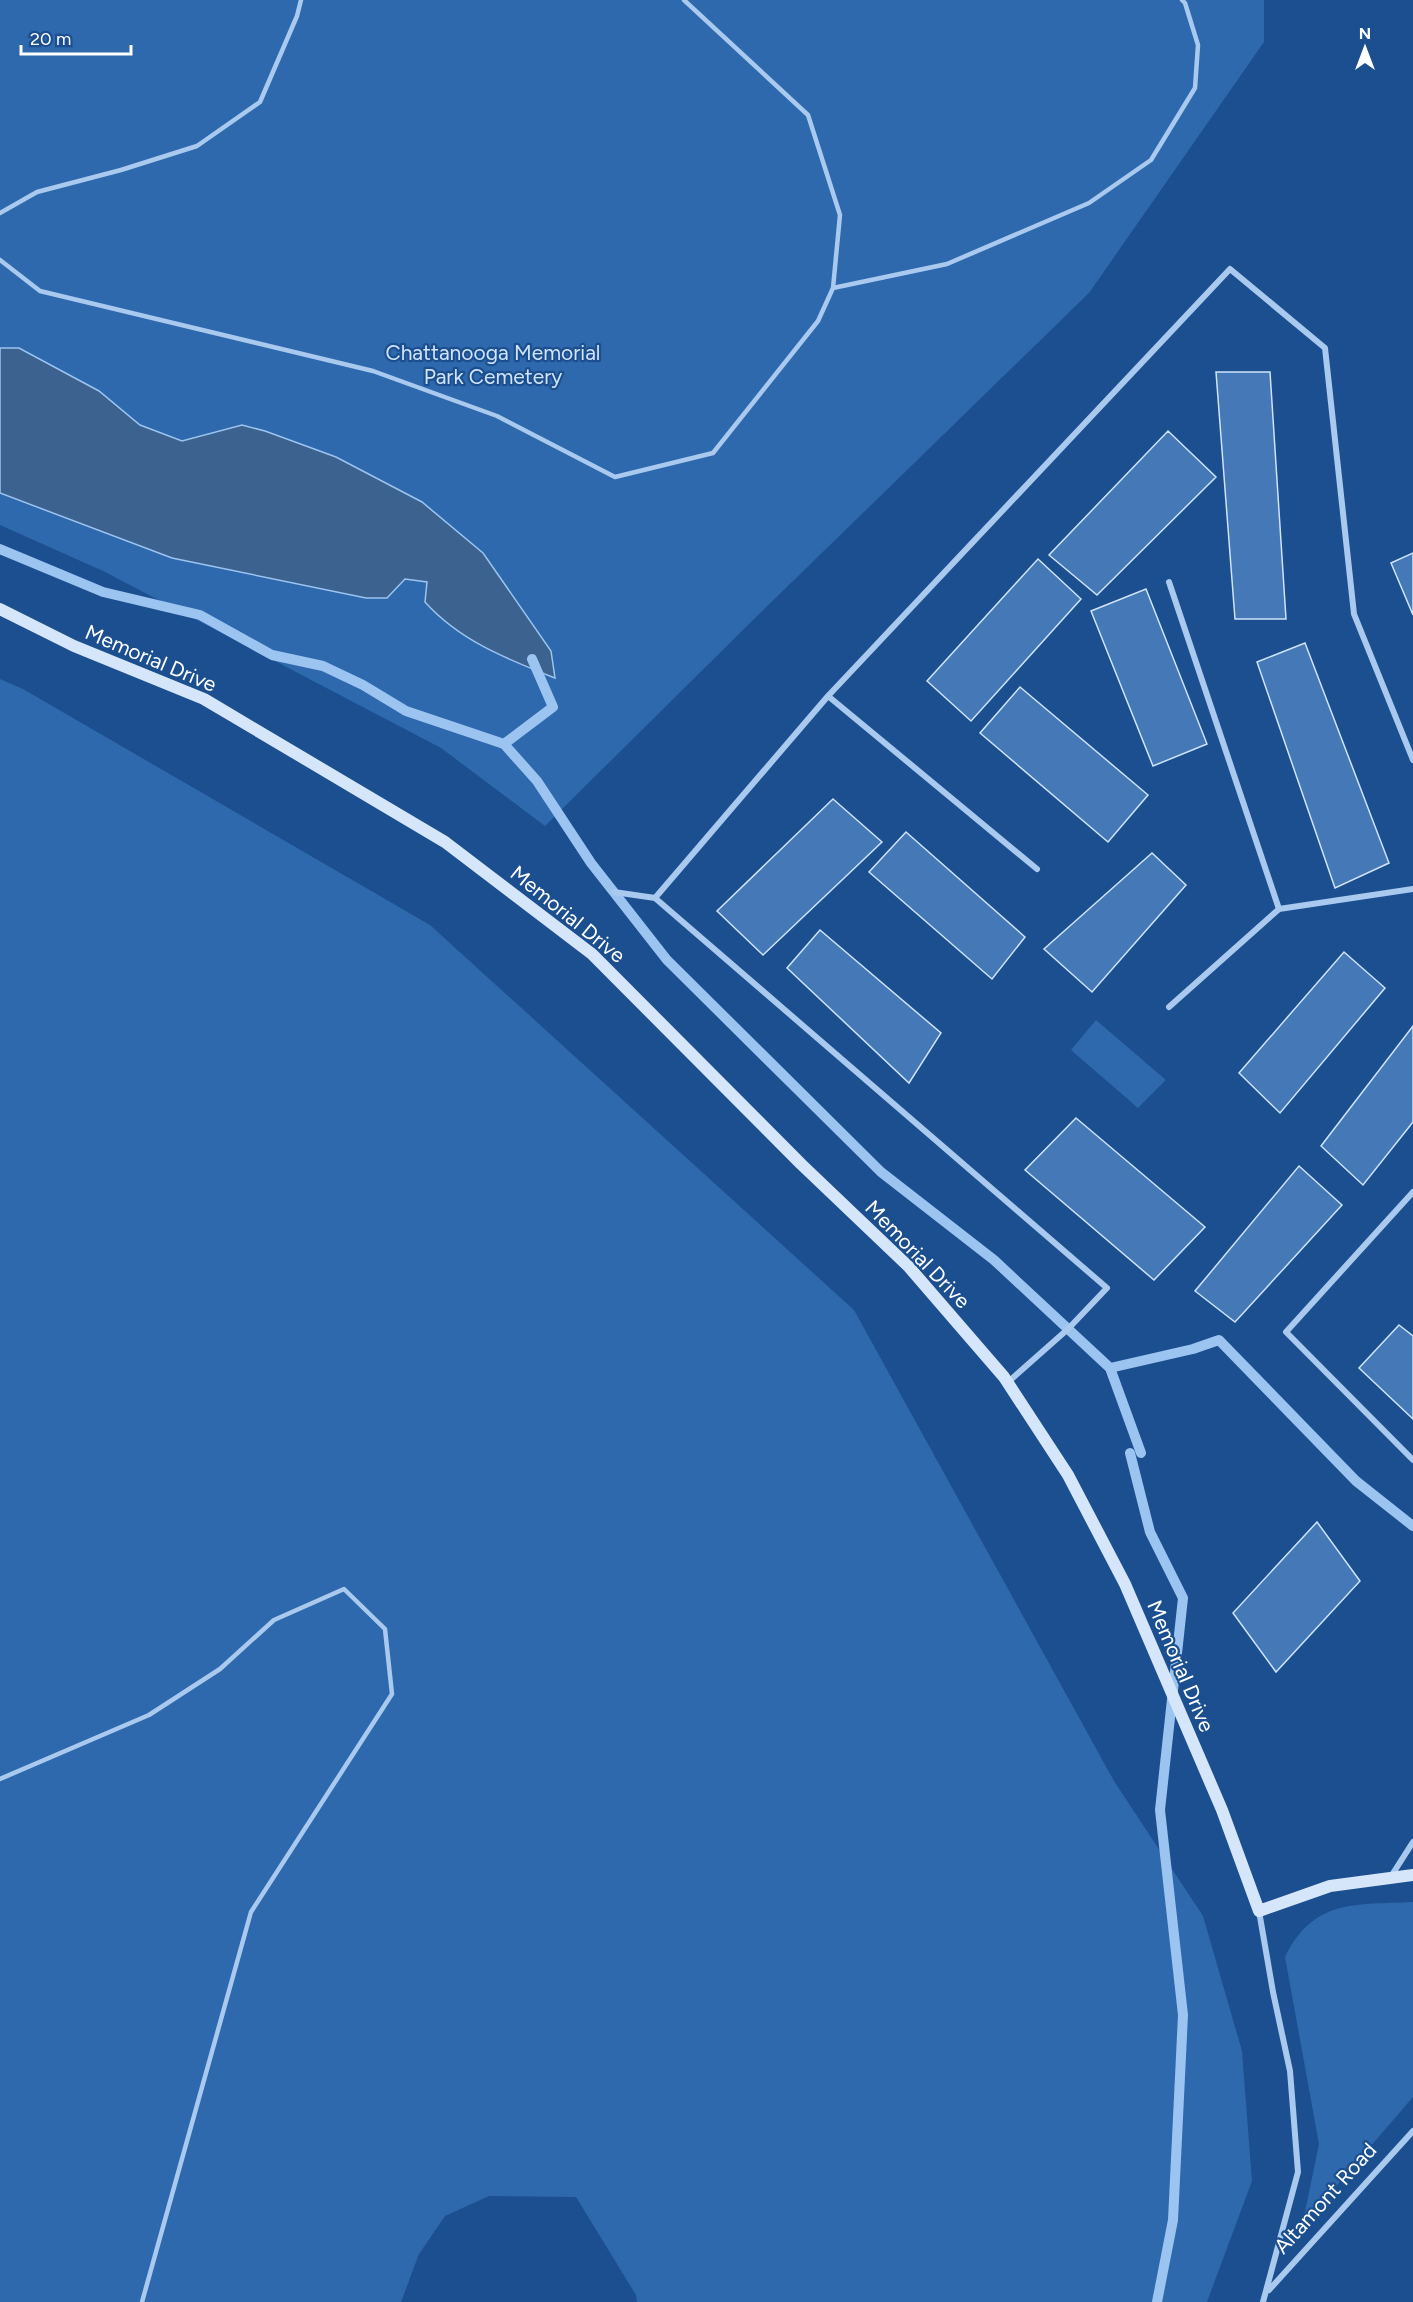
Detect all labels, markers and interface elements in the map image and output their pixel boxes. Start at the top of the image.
scale bar [21,18,130,56]
north arrow [1335,18,1395,78]
text: N [1359,24,1371,43]
text: 20 m [30,28,71,50]
park label: Chattanooga Memorial Park Cemetery [386,340,601,389]
street label: Memorial Drive [82,619,220,697]
street label: Memorial Drive [506,860,630,968]
street label: Memorial Drive [860,1195,976,1313]
street label: Memorial Drive [1142,1597,1220,1735]
street label: Altamont Road [1269,2137,1381,2259]

